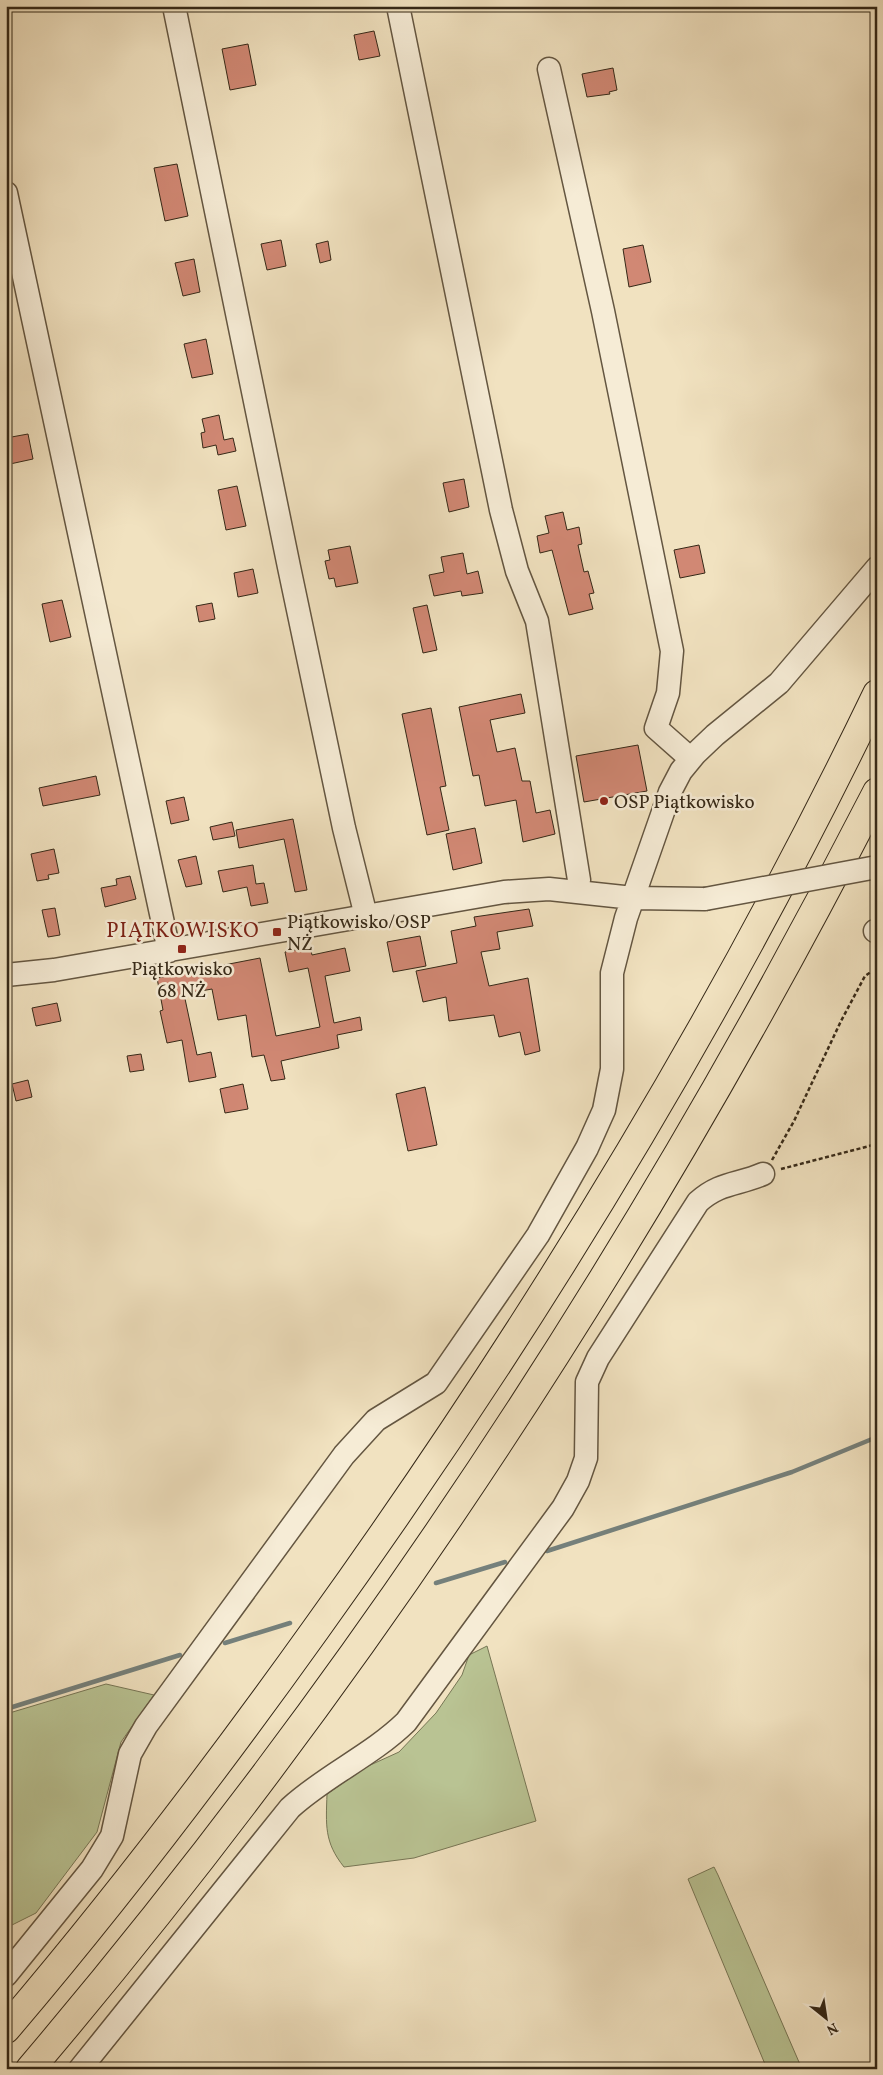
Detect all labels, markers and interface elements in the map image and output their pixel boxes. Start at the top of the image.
place label: OSP Piątkowisko [614,790,755,816]
marker: OSP Piątkowisko [598,795,610,807]
place label: Piątkowisko/OSP NŻ [287,910,431,958]
district label: PIĄTKOWISKO [106,917,260,946]
marker: Piątkowisko/OSP NŻ [271,926,283,938]
marker: Piątkowisko 68 NŻ [176,943,188,955]
place label: Piątkowisko 68 NŻ [131,957,233,1005]
north arrow [800,1992,850,2042]
text: N [823,2017,841,2039]

